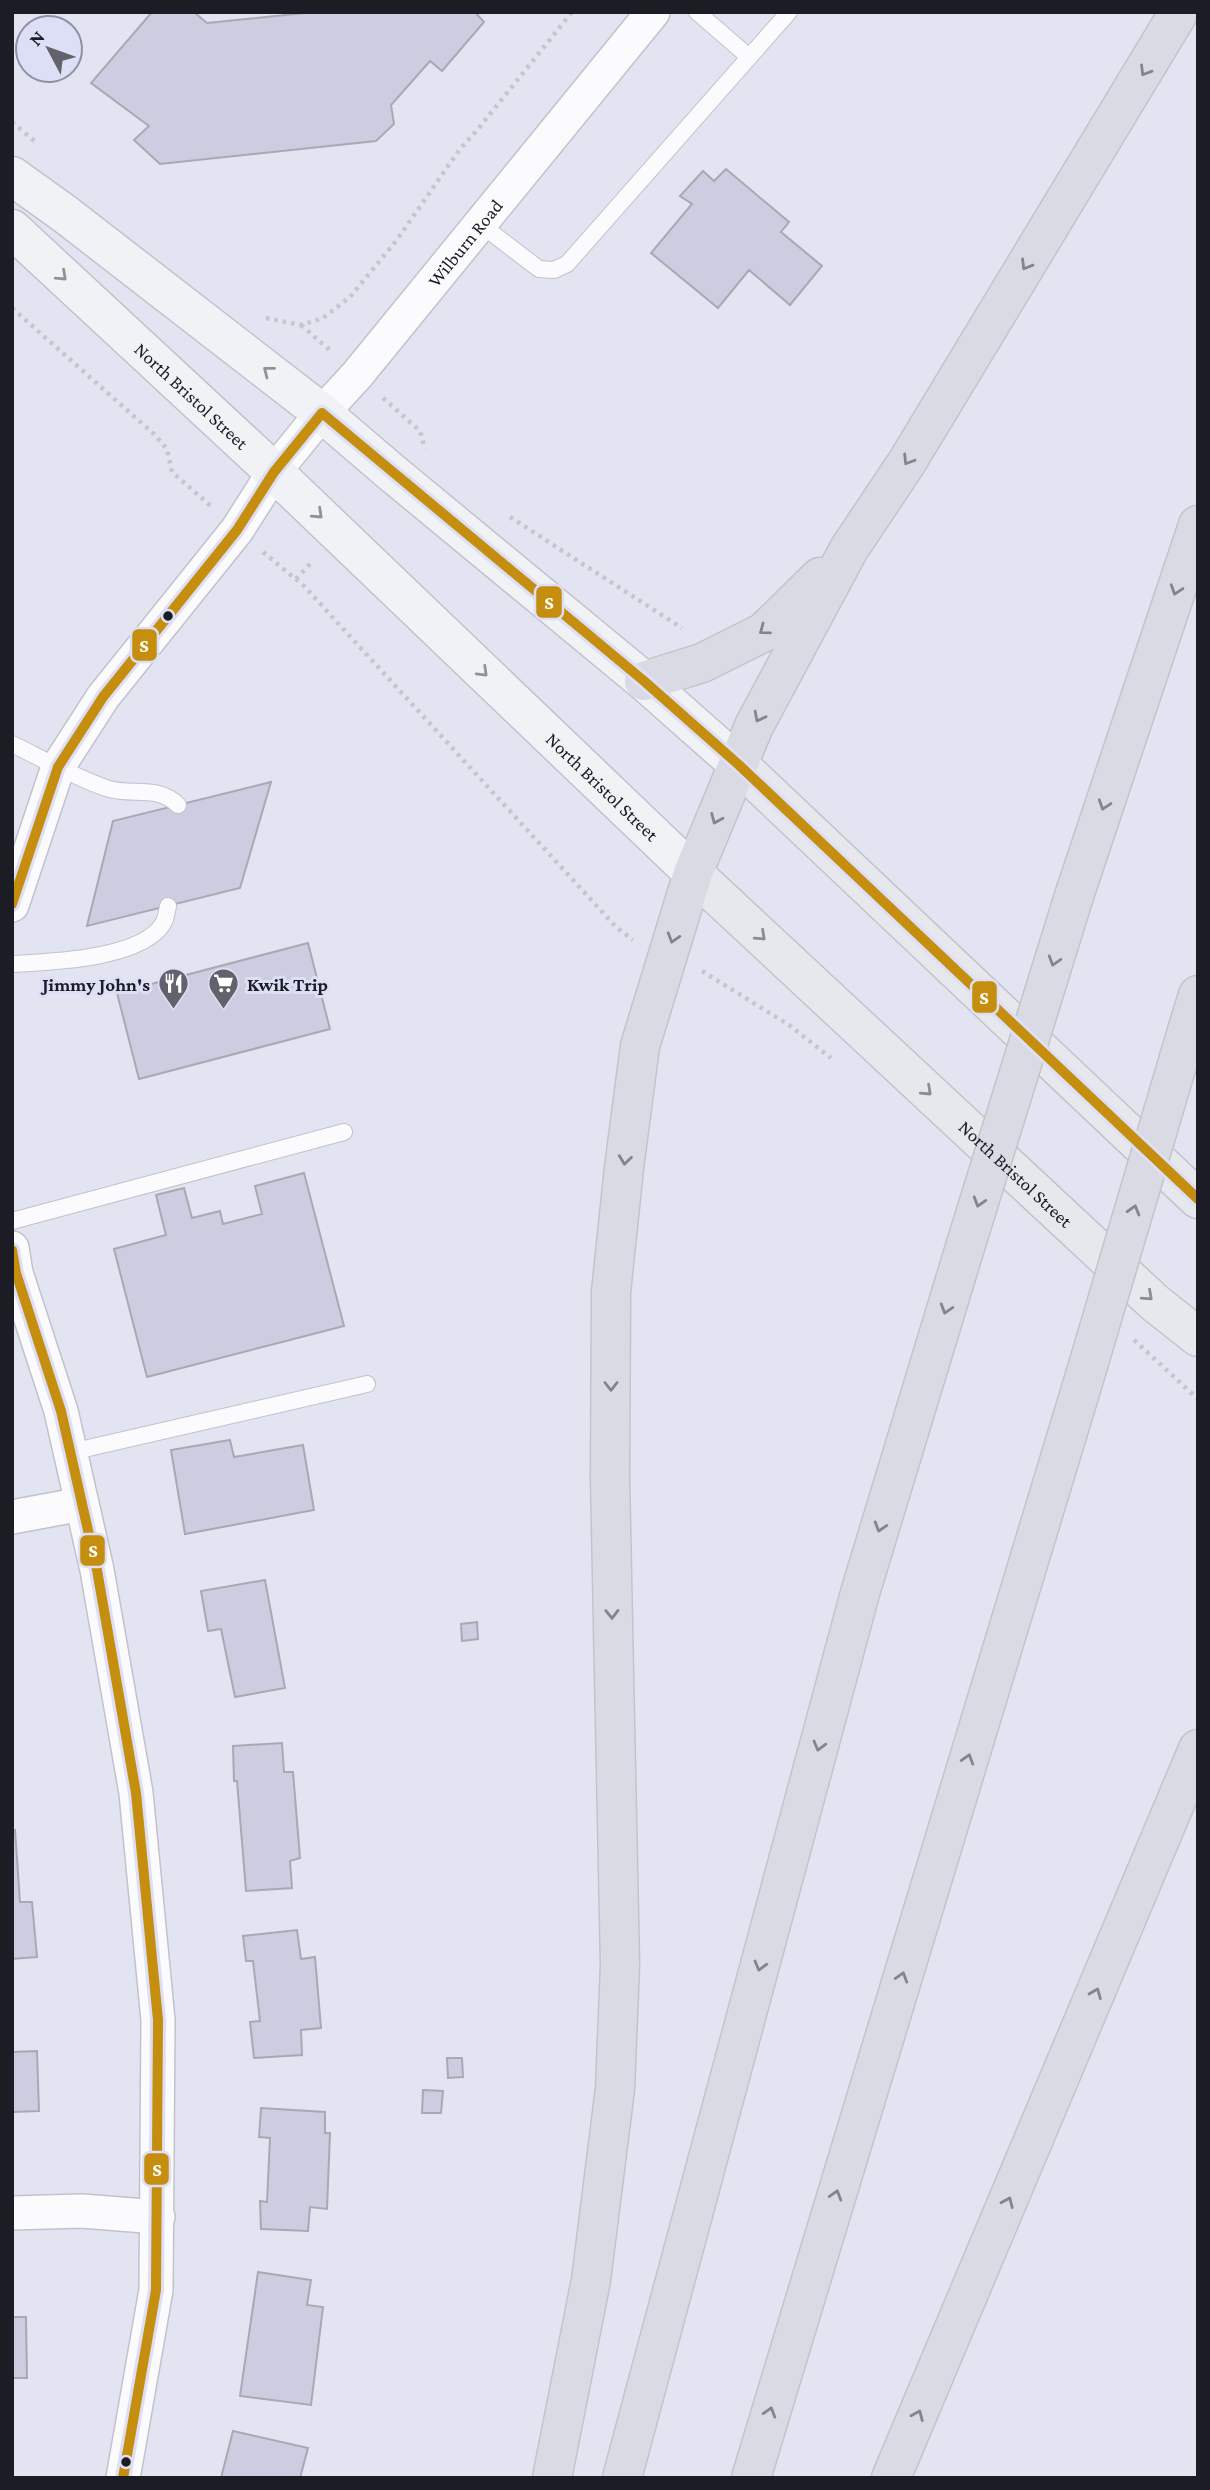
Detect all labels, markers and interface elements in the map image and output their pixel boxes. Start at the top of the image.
north arrow [14,14,84,84]
text: N [24,26,49,50]
one-way arrow [1140,63,1153,76]
street label: Wilburn Road [424,195,507,291]
one-way arrow [1022,258,1035,271]
one-way arrow [54,267,67,280]
street label: North Bristol Street [130,338,253,454]
one-way arrow [264,366,276,379]
one-way arrow [903,452,916,465]
one-way arrow [310,506,323,519]
one-way arrow [1170,583,1184,595]
line badge: S [535,585,563,619]
text: S [544,592,554,613]
unlabelled marker [161,609,175,623]
one-way arrow [760,622,772,634]
line badge: S [131,628,158,662]
text: S [139,635,149,656]
one-way arrow [475,663,488,676]
one-way arrow [754,710,767,722]
street label: North Bristol Street [542,728,663,846]
one-way arrow [1098,799,1112,811]
one-way arrow [710,812,724,824]
one-way arrow [753,928,766,940]
one-way arrow [666,932,681,944]
one-way arrow [1047,955,1062,967]
restaurant icon: Jimmy John's [156,967,190,1011]
supermarket icon: Kwik Trip [207,967,241,1011]
place label: Jimmy John's [40,974,150,995]
place label: Kwik Trip [247,974,328,995]
line badge: S [971,980,998,1014]
text: S [979,987,989,1008]
one-way arrow [919,1083,932,1095]
street label: North Bristol Street [955,1116,1077,1232]
one-way arrow [617,1154,632,1166]
one-way arrow [972,1196,987,1208]
one-way arrow [1125,1204,1140,1216]
one-way arrow [1140,1288,1153,1300]
one-way arrow [940,1303,955,1315]
one-way arrow [603,1381,618,1392]
one-way arrow [874,1521,889,1533]
line badge: S [79,1534,106,1567]
text: S [88,1540,98,1561]
one-way arrow [604,1609,620,1620]
one-way arrow [813,1740,827,1752]
one-way arrow [960,1753,975,1765]
one-way arrow [754,1959,768,1971]
one-way arrow [894,1971,909,1983]
one-way arrow [1088,1987,1102,1999]
line badge: S [143,2152,170,2186]
text: S [152,2159,162,2180]
one-way arrow [828,2189,843,2201]
one-way arrow [1000,2197,1014,2210]
one-way arrow [762,2406,776,2419]
one-way arrow [910,2410,924,2422]
unlabelled marker [119,2455,133,2469]

